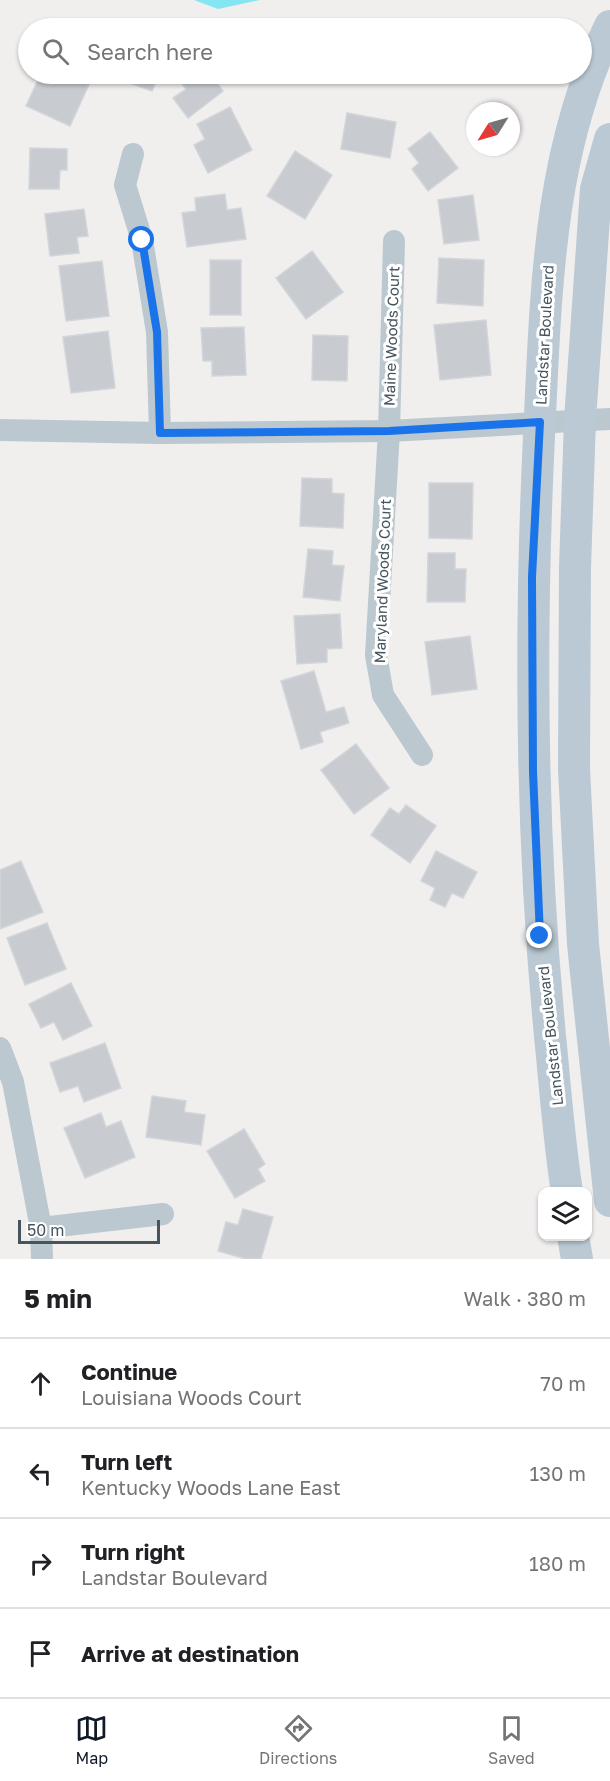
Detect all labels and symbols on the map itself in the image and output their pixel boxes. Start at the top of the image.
north arrow [466,102,520,156]
route start [128,226,154,252]
street label: Landstar Boulevard [531,265,557,405]
street label: Maine Woods Court [380,266,402,406]
street label: Maryland Woods Court [370,498,394,664]
route end [526,922,552,948]
street label: Landstar Boulevard [534,965,566,1107]
scale bar [18,1217,160,1244]

